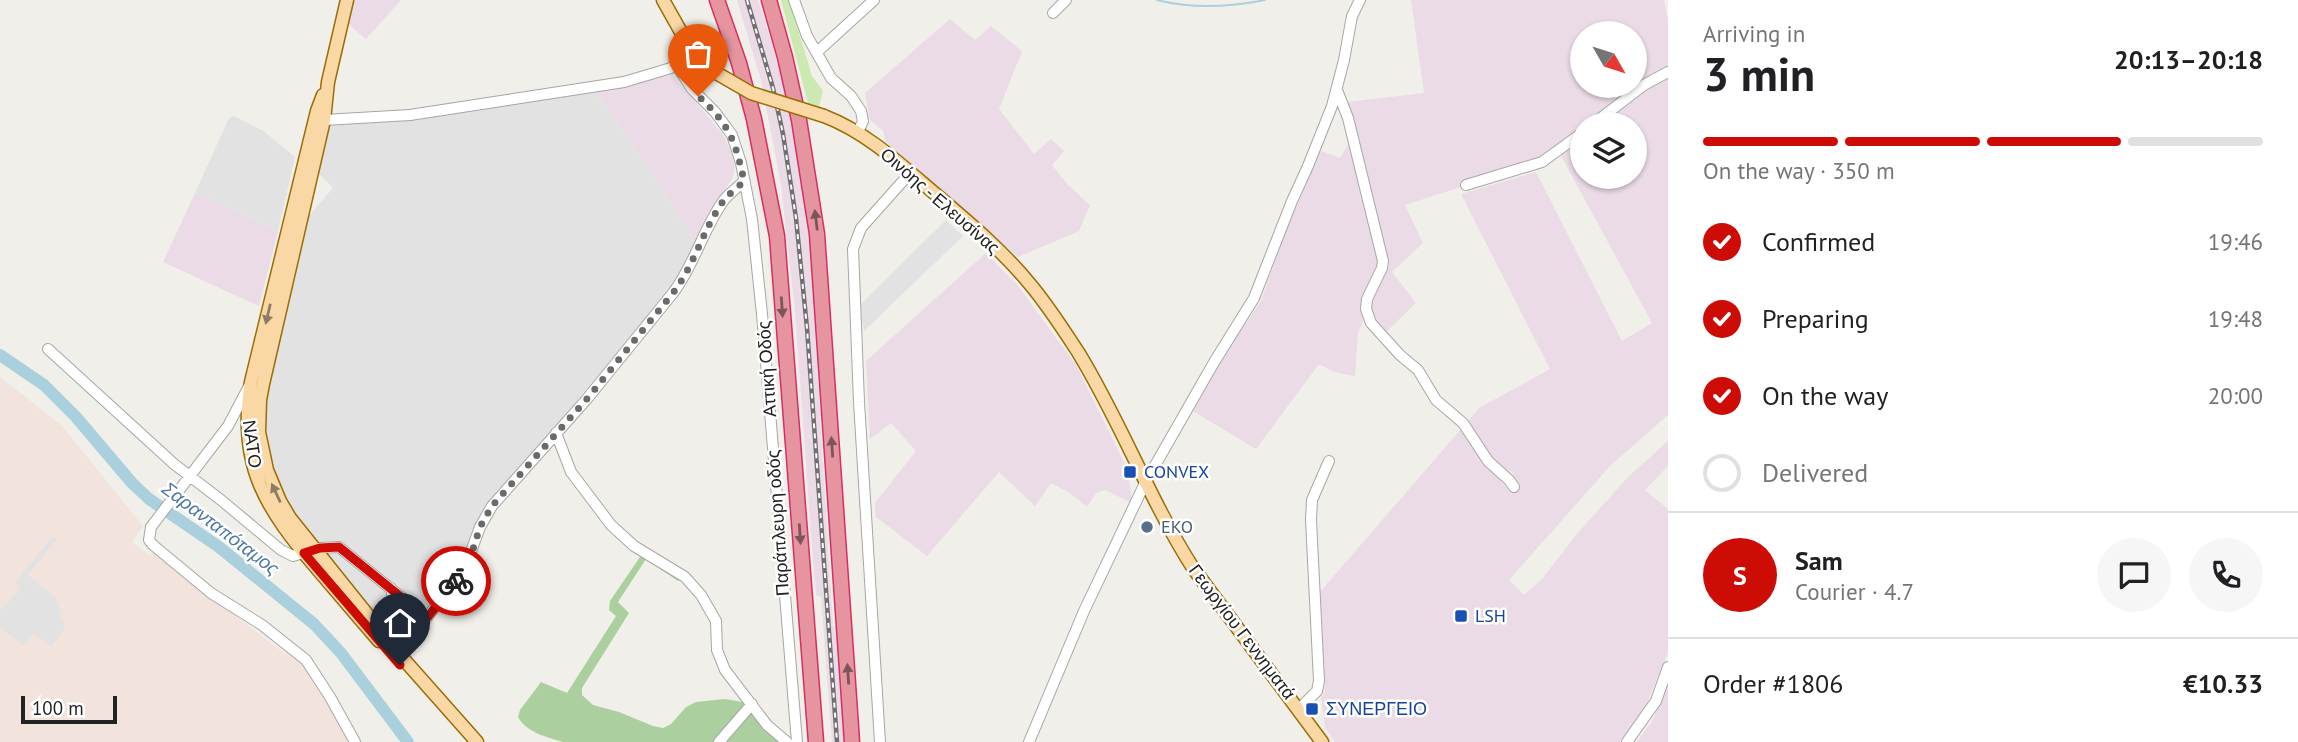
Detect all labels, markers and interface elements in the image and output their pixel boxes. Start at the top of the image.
text: Arriving in [1703,19,1805,48]
north arrow [1570,21,1647,98]
map controls [1570,21,1647,189]
pin [668,24,728,96]
icon: bag [679,35,717,73]
text: 20:13–20:18 [2114,43,2263,76]
text: 3 min [1703,44,1815,104]
button: layers [1570,112,1647,189]
street label: Οινόης - Ελευσίνας [876,142,1005,259]
text: On the way · 350 m [1703,156,1895,185]
one-way arrow [810,209,821,231]
icon: check [1703,223,1741,261]
text: Confirmed [1762,225,1875,258]
text: 19:46 [2208,227,2263,256]
one-way arrow [777,297,788,319]
icon: check [1703,300,1741,338]
text: Preparing [1762,302,1869,335]
one-way arrow [262,303,273,325]
text: 19:48 [2208,304,2263,333]
street label: Αττική Οδός [752,320,781,418]
icon: check [1703,377,1741,415]
text: On the way [1762,379,1888,412]
text: 20:00 [2208,381,2263,410]
street label: ΝΑΤΟ [238,418,267,469]
one-way arrow [827,436,838,458]
street label: Παράπλευρη οδός [761,449,794,597]
text: Delivered [1762,456,1868,489]
place label: CONVEX [1144,460,1209,483]
marker: CONVEX [1122,464,1138,480]
water label: Σαρανταπόταμος [157,475,285,580]
one-way arrow [270,483,282,503]
place label: EKO [1161,515,1193,538]
marker: EKO [1139,519,1155,535]
one-way arrow [795,523,806,545]
button: chat [2097,538,2171,612]
button: phone [2189,538,2263,612]
text: Sam [1795,544,1843,577]
courier [421,546,491,616]
text: S [1733,559,1747,592]
street label: Γεωργίου Γεννηματά [1184,560,1301,704]
icon: bike [437,562,475,600]
text: Courier · 4.7 [1795,577,1914,606]
pin [370,593,430,665]
icon: home [381,604,419,642]
place label: LSH [1475,604,1506,627]
marker: LSH [1453,608,1469,624]
one-way arrow [842,663,853,685]
text: Order #1806 [1703,667,1843,700]
text: €10.33 [2183,667,2263,700]
scale bar [21,693,117,725]
text: 100 m [32,696,84,720]
place label: ΣΥΝΕΡΓΕΙΟ [1326,697,1427,720]
marker: ΣΥΝΕΡΓΕΙΟ [1304,701,1320,717]

